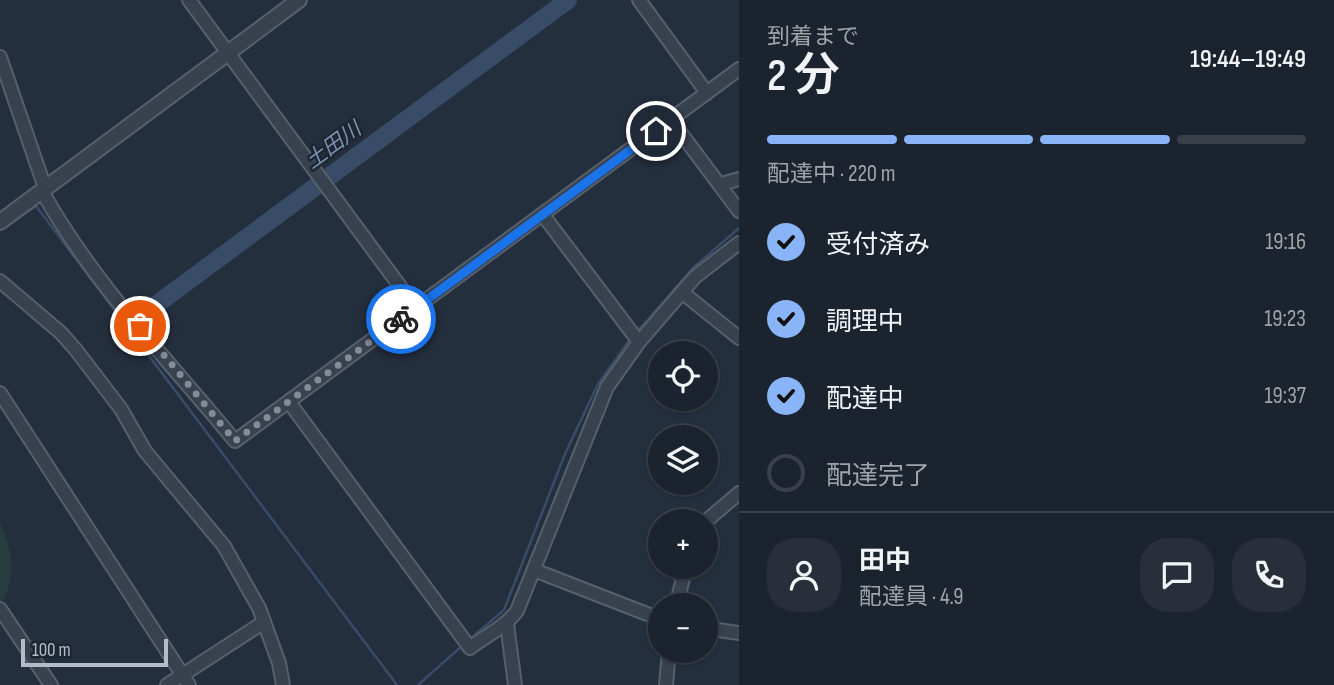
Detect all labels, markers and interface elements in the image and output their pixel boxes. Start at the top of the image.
text: 到着まで [767,23,859,51]
text: 19:44–19:49 [1190,44,1306,75]
text: 2 分 [767,49,840,104]
pin [626,101,686,161]
icon: home [637,112,675,150]
water label: 土田川 [300,116,368,174]
text: 配達中 · 220 m [767,160,896,188]
icon: check [767,223,805,261]
text: 19:16 [1265,228,1306,256]
text: 受付済み [826,230,930,261]
courier [366,284,436,354]
pin [110,296,170,356]
icon: bike [382,300,420,338]
icon: check [767,300,805,338]
text: 19:23 [1264,305,1306,333]
icon: bag [121,307,159,345]
text: 調理中 [826,307,904,338]
map controls [648,341,718,663]
button: locate [648,341,718,411]
icon: check [767,377,805,415]
text: 19:37 [1265,382,1306,410]
text: 配達中 [826,384,904,415]
button: layers [648,425,718,495]
text: 配達完了 [826,461,930,492]
button: + [648,509,718,579]
button: person [767,538,841,612]
button: chat [1140,538,1214,612]
button: phone [1232,538,1306,612]
text: 田中 [859,546,911,577]
text: 配達員 · 4.9 [859,583,964,611]
button: − [648,593,718,663]
scale bar [21,636,168,668]
text: 100 m [32,639,71,662]

